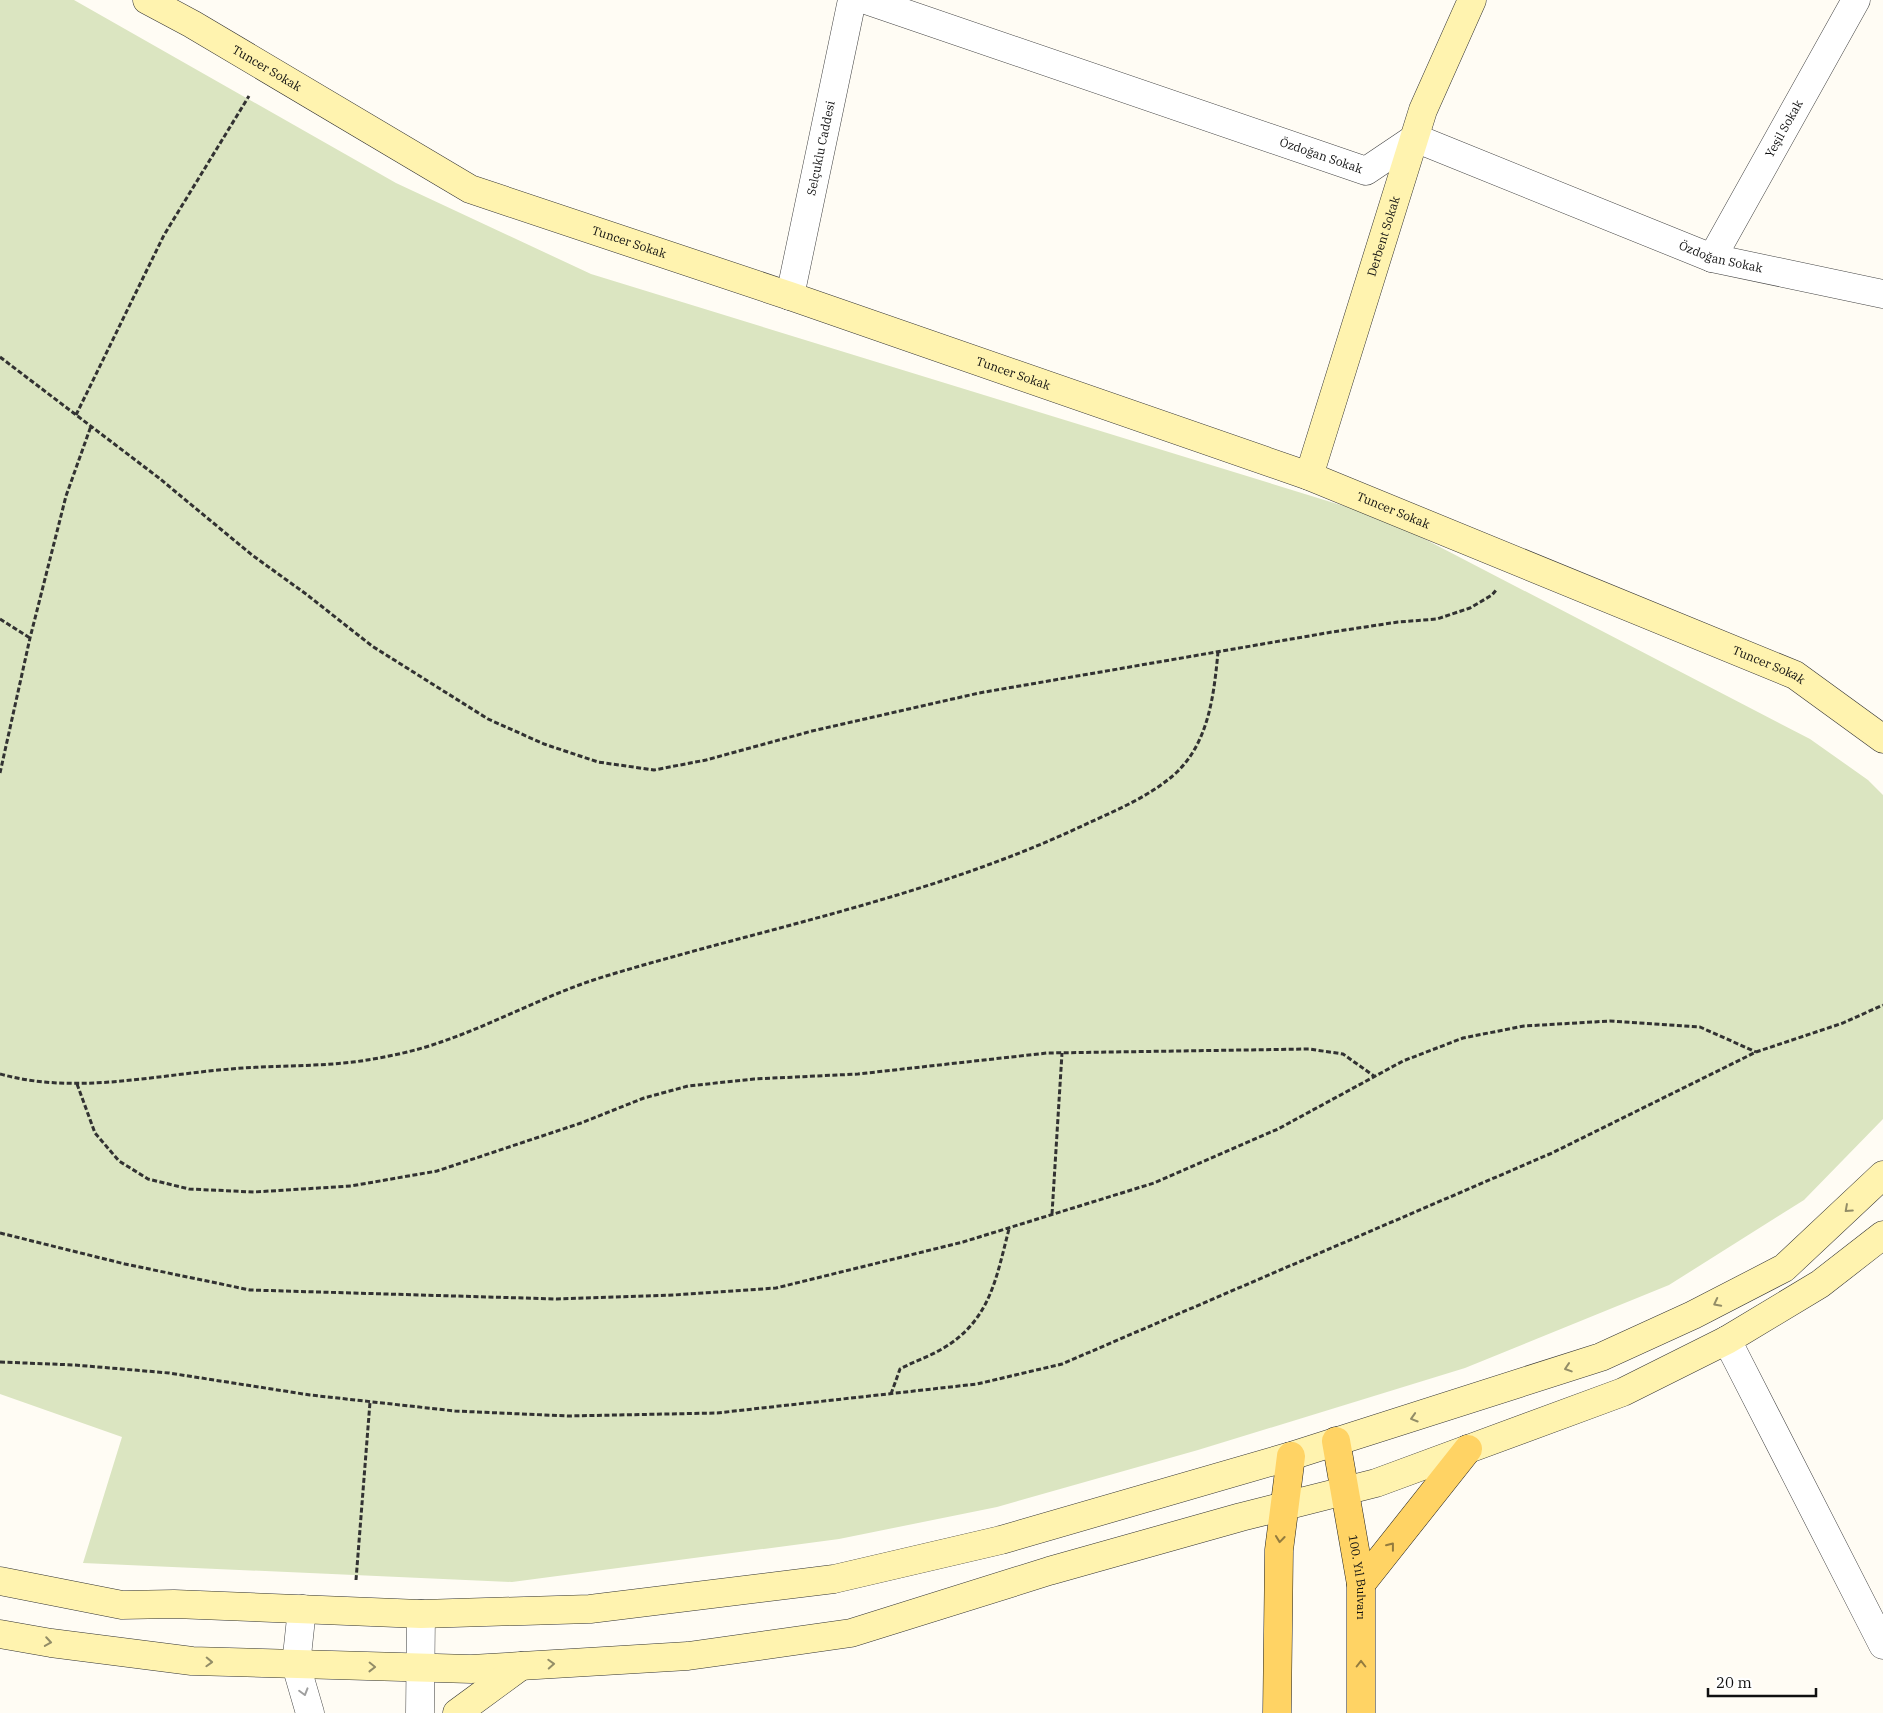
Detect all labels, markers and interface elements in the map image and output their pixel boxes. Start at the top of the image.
street label: Tuncer Sokak [230,42,304,94]
street label: Yeşil Sokak [1762,97,1806,160]
street label: Selçuklu Caddesi [803,99,838,197]
street label: Özdoğan Sokak [1278,134,1365,176]
street label: Derbent Sokak [1364,194,1403,278]
street label: Tuncer Sokak [590,222,668,261]
street label: Özdoğan Sokak [1677,237,1764,275]
street label: Tuncer Sokak [974,353,1053,393]
street label: Tuncer Sokak [1355,488,1432,532]
street label: Tuncer Sokak [1730,642,1808,687]
one-way arrow [1845,1204,1854,1213]
one-way arrow [1713,1297,1722,1307]
one-way arrow [1565,1362,1573,1372]
one-way arrow [1410,1412,1418,1422]
street label: 100. Yıl Bulvarı [1345,1533,1369,1620]
one-way arrow [1275,1535,1286,1543]
one-way arrow [1385,1542,1394,1552]
one-way arrow [44,1637,52,1647]
one-way arrow [206,1656,214,1667]
one-way arrow [548,1659,556,1670]
one-way arrow [1356,1660,1366,1668]
one-way arrow [368,1662,376,1672]
scale bar [1708,1666,1816,1698]
text: 20 m [1716,1673,1752,1692]
one-way arrow [298,1687,308,1695]

